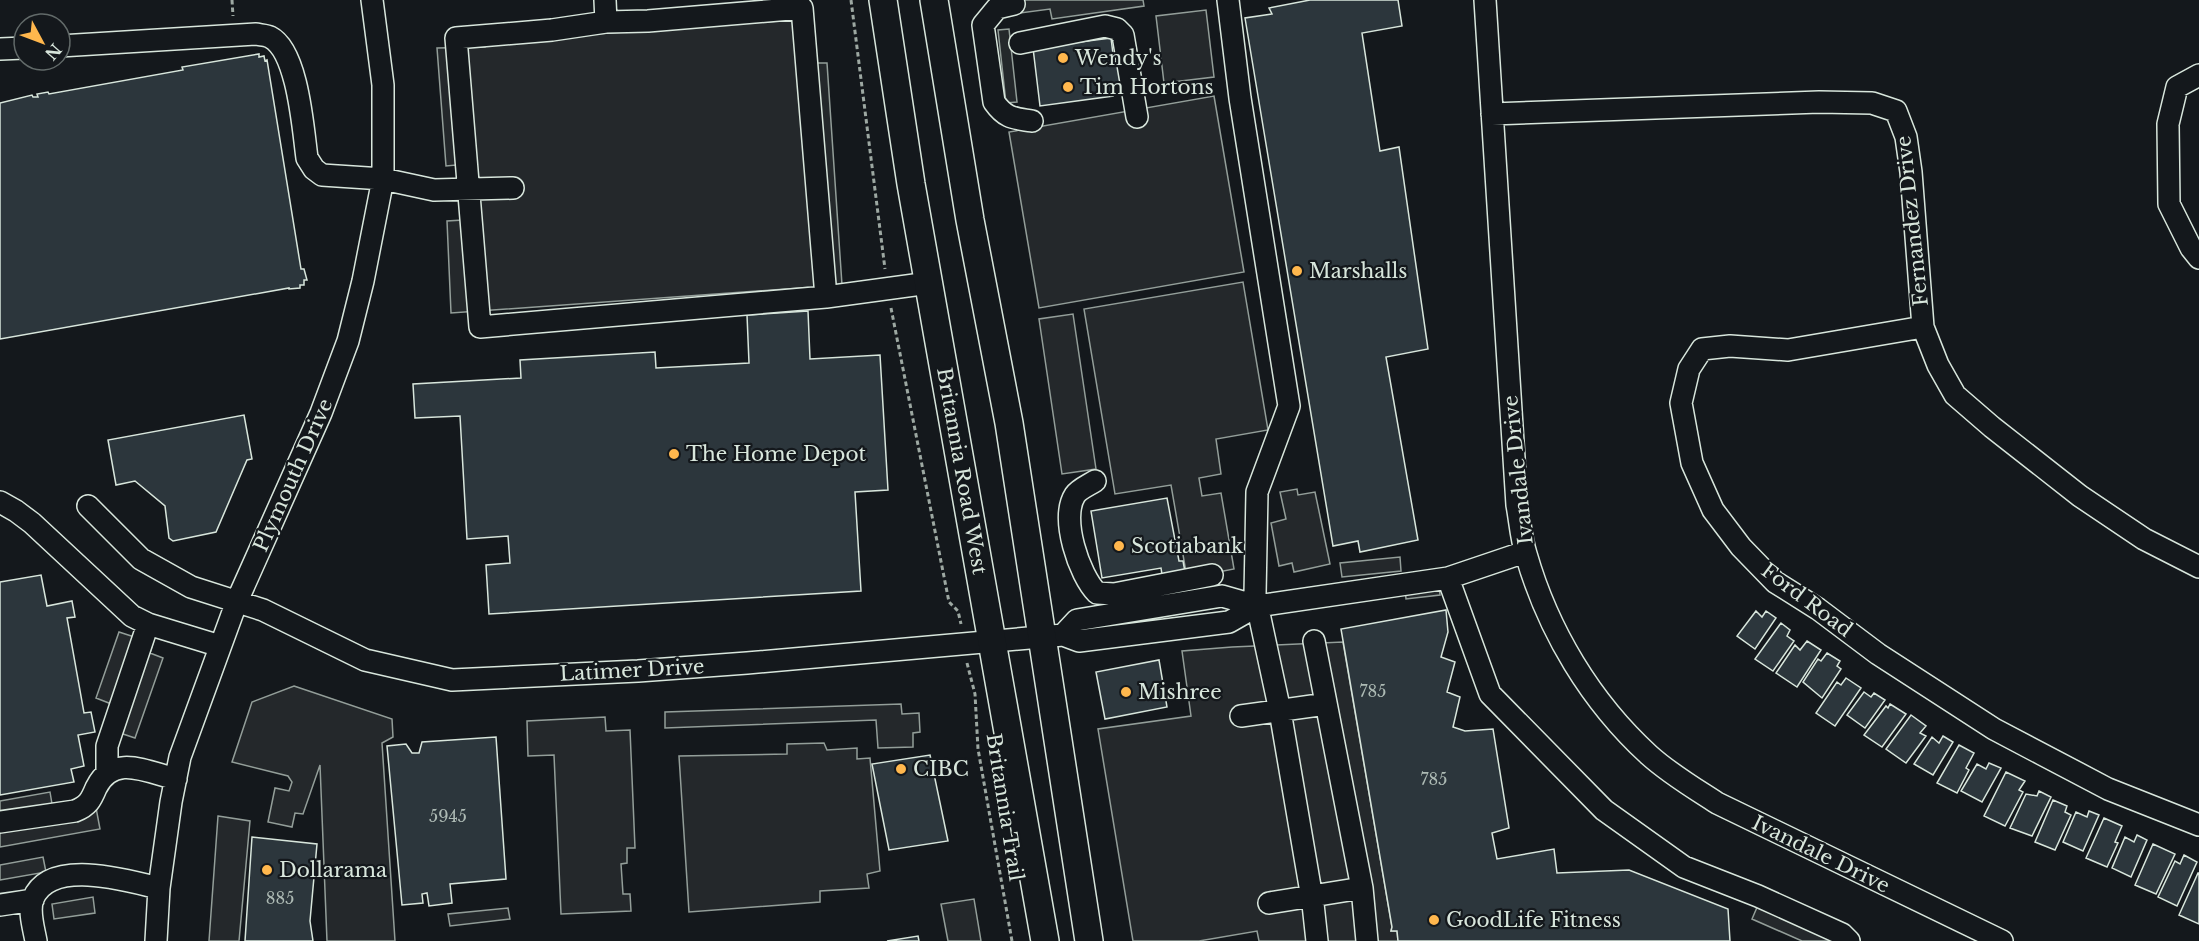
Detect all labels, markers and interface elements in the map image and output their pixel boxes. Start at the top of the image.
north arrow [12,12,72,72]
text: N [41,40,66,64]
place label: Wendy's [1074,46,1161,70]
marker: Wendy's [1056,51,1070,65]
place label: Tim Hortons [1080,75,1214,99]
marker: Tim Hortons [1061,80,1075,94]
street label: Fernandez Drive [1891,135,1933,307]
place label: Marshalls [1309,259,1407,283]
marker: Marshalls [1290,264,1304,278]
street label: Britannia Road West [932,366,992,577]
street label: Ivandale Drive [1498,394,1538,546]
street label: Plymouth Drive [248,395,338,555]
place label: The Home Depot [686,442,867,466]
marker: The Home Depot [667,447,681,461]
place label: Scotiabank [1131,534,1244,558]
marker: Scotiabank [1112,539,1126,553]
street label: Ford Road [1757,558,1857,642]
street label: Latimer Drive [559,654,705,686]
place label: Mishree [1138,680,1222,704]
house number: 785 [1360,681,1386,701]
marker: Mishree [1119,685,1133,699]
street label: Britannia Trail [981,731,1029,883]
place label: CIBC [913,757,969,781]
marker: CIBC [894,762,908,776]
house number: 785 [1421,769,1447,789]
house number: 5945 [429,806,467,826]
street label: Ivandale Drive [1748,810,1894,898]
place label: Dollarama [279,858,388,882]
marker: Dollarama [260,863,274,877]
house number: 885 [266,888,294,908]
place label: GoodLife Fitness [1446,908,1621,932]
marker: GoodLife Fitness [1427,913,1441,927]

